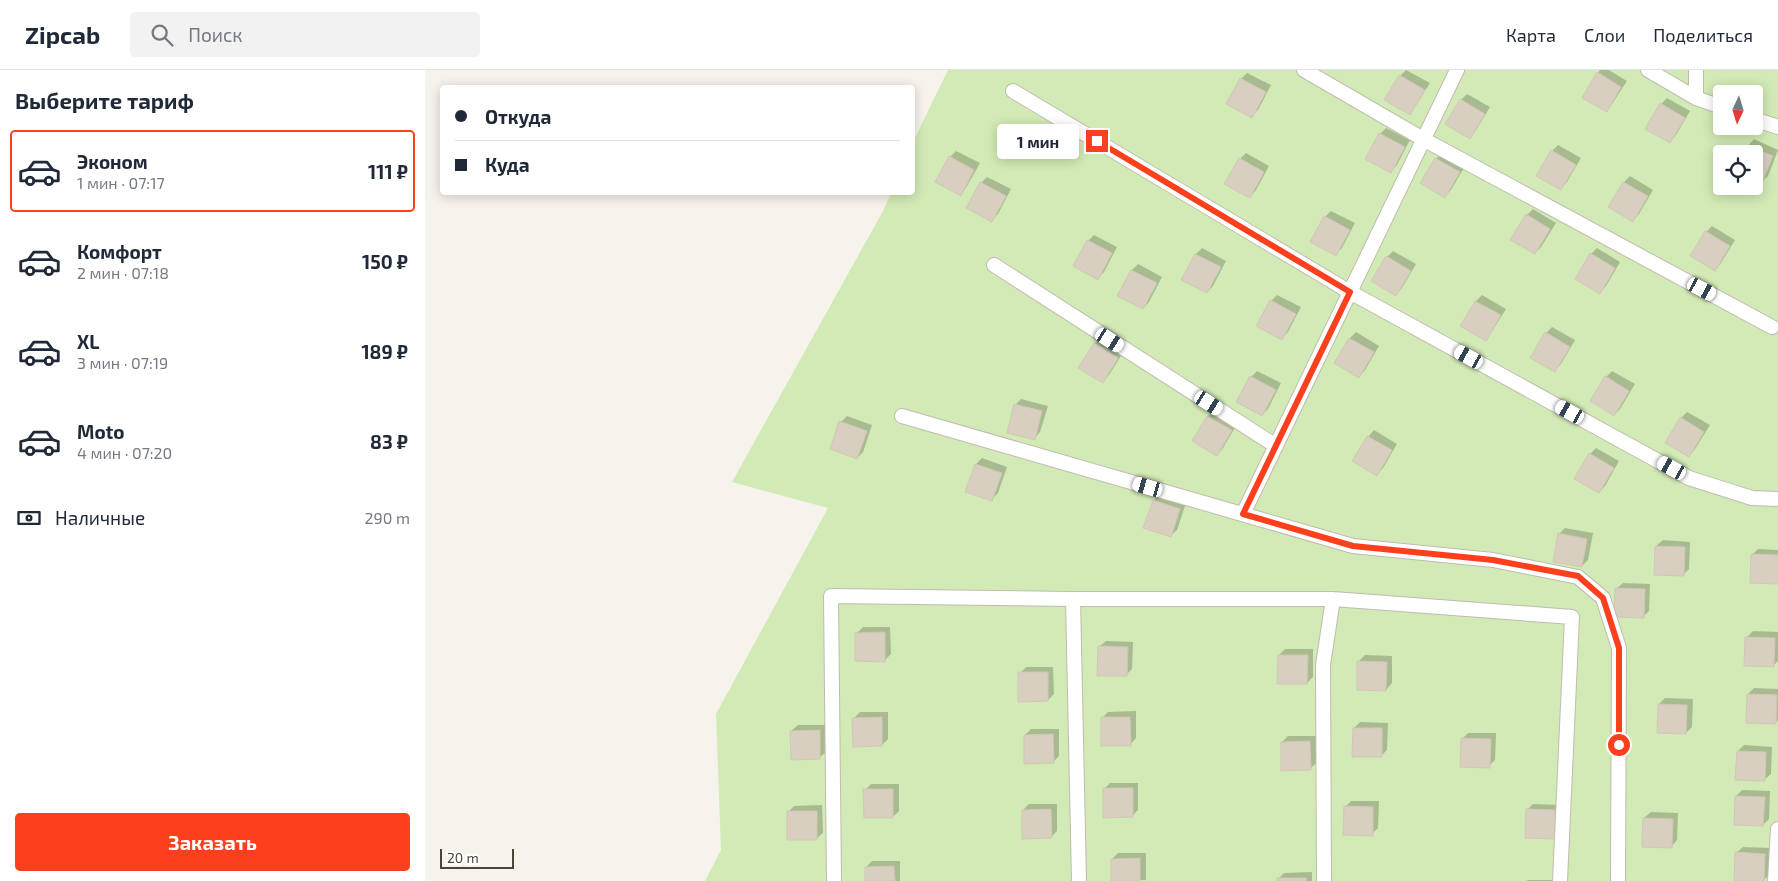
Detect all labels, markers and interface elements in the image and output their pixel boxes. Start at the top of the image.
search box [130,12,480,57]
text: Zipcab [25,20,100,49]
icon: search [148,21,176,49]
text: Поиск [188,23,243,46]
text: Карта [1506,24,1556,46]
text: Слои [1584,24,1625,46]
text: Поделиться [1653,24,1753,46]
north arrow [1713,85,1763,135]
map controls [1713,85,1763,195]
text: Выберите тариф [15,87,194,113]
text: Откуда [485,105,551,128]
callout: 1 мин [997,124,1079,158]
route end [1086,130,1108,152]
text: 1 мин [1017,132,1059,151]
button: locate [1713,145,1763,195]
icon: car [17,149,62,194]
text: Эконом [77,150,148,173]
text: Куда [485,153,530,176]
text: 111 ₽ [368,160,408,183]
text: 1 мин · 07:17 [77,173,165,192]
icon: car [17,239,62,284]
text: Комфорт [77,240,162,263]
text: 150 ₽ [362,250,408,273]
text: 2 мин · 07:18 [77,263,169,282]
car [1685,275,1718,303]
car [1093,326,1126,354]
icon: car [17,329,62,374]
text: XL [77,330,99,353]
text: 189 ₽ [361,340,408,363]
car [1452,343,1485,371]
text: 3 мин · 07:19 [77,353,168,372]
car [1192,389,1225,417]
car [1553,398,1586,426]
icon: car [17,419,62,464]
text: Moto [77,420,125,443]
text: 83 ₽ [370,430,408,453]
text: 4 мин · 07:20 [77,443,172,462]
car [1655,454,1688,482]
car [1131,476,1164,498]
icon: cash [15,504,43,532]
text: Наличные [55,506,145,529]
text: 290 m [365,508,410,527]
route start [1608,734,1630,756]
button: Заказать [15,813,410,871]
scale bar [440,846,514,869]
text: 20 m [447,849,479,866]

